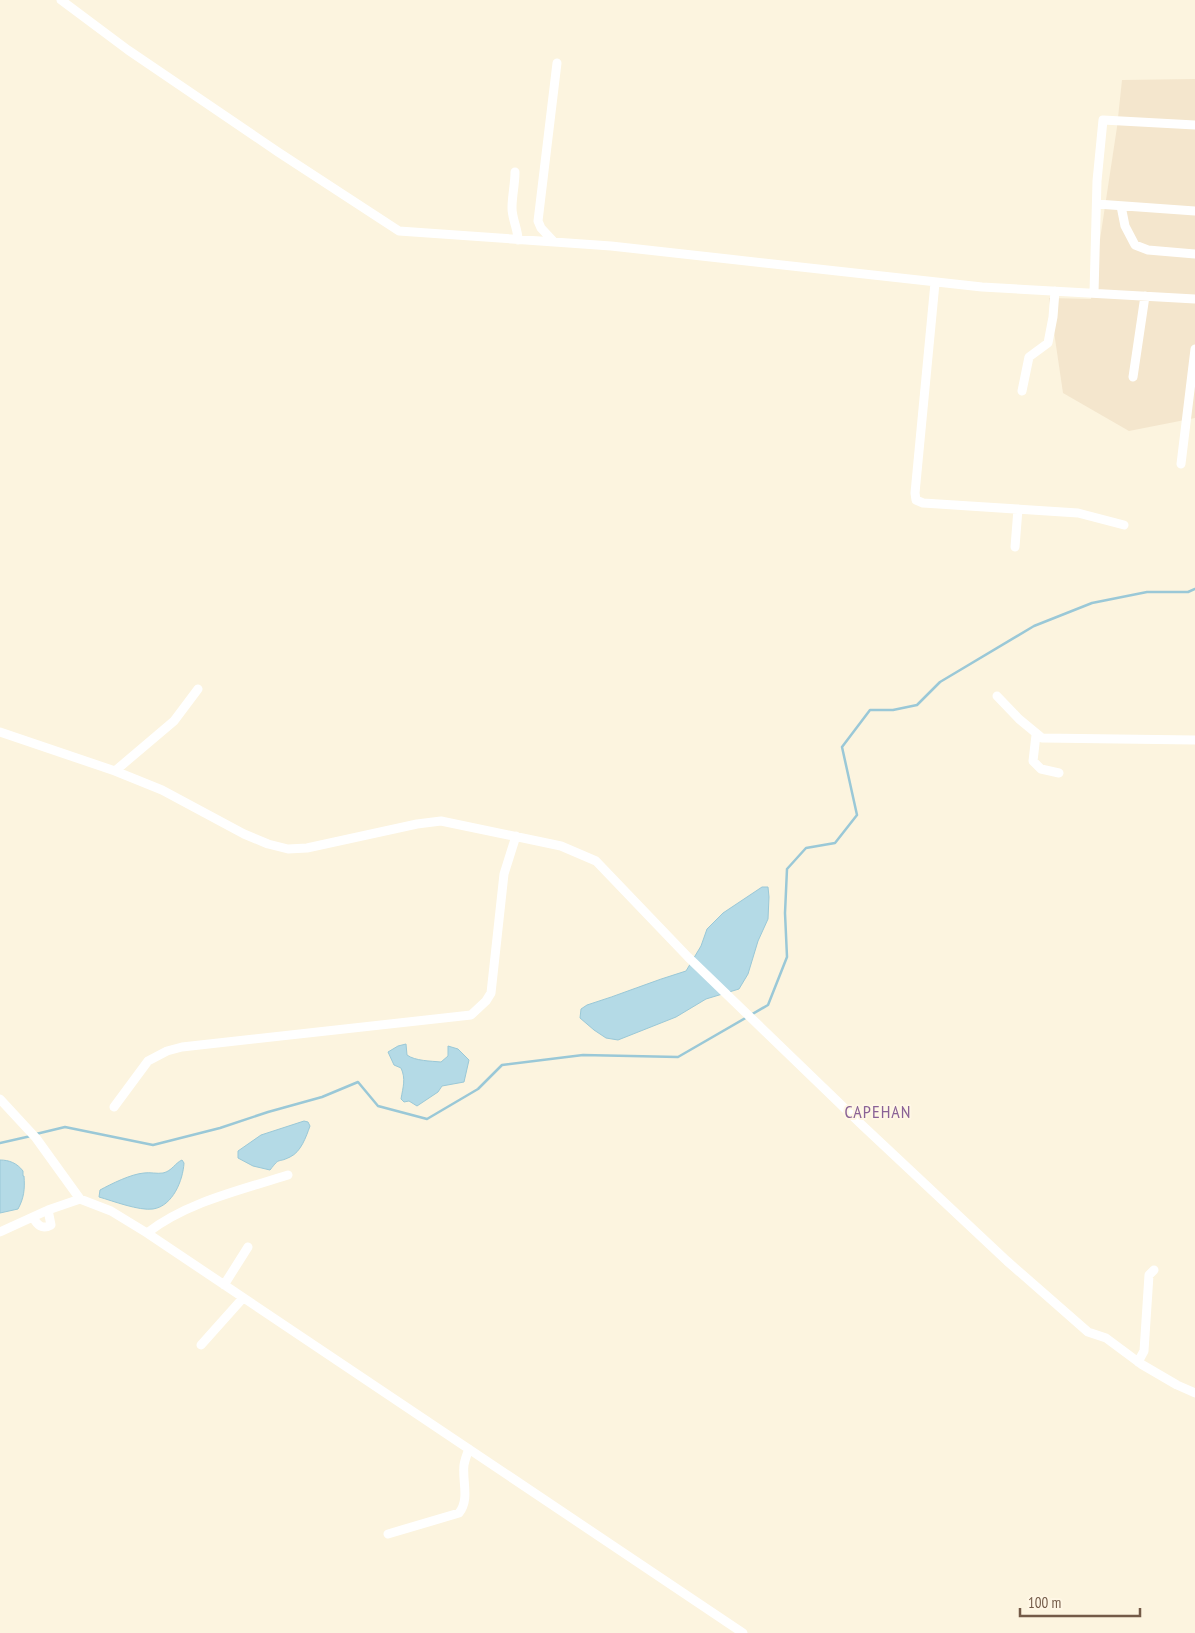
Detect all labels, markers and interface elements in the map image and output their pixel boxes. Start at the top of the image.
district label: CAPEHAN [845,1100,912,1123]
scale bar [1020,1586,1140,1618]
text: 100 m [1028,1593,1061,1612]

